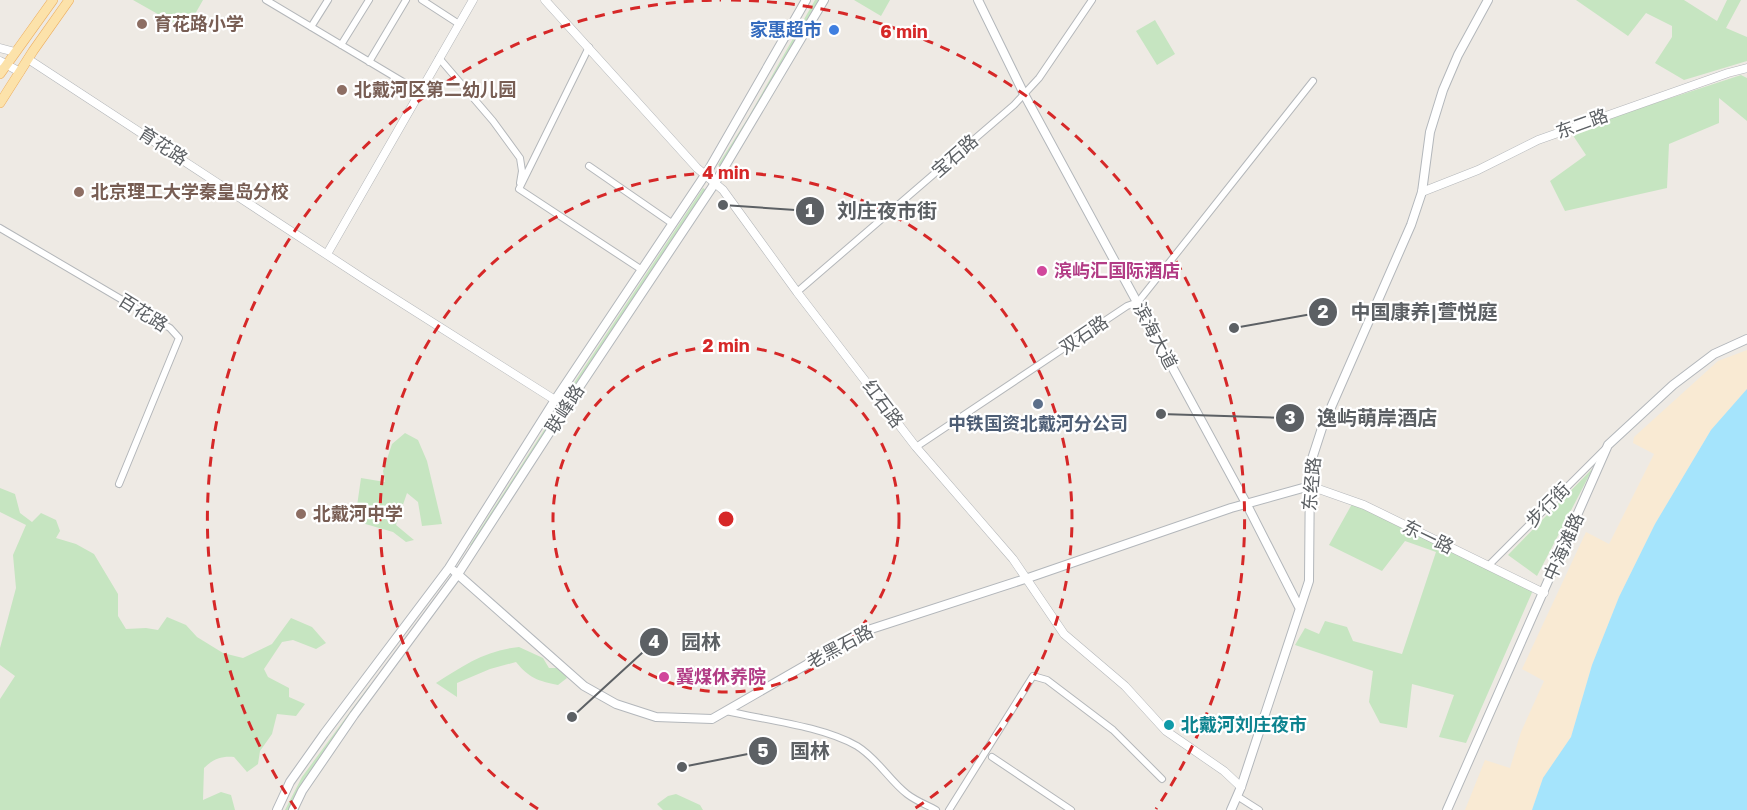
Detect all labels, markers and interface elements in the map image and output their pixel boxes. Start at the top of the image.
place label: 育花路小学 [154,12,244,34]
marker: 育花路小学 [135,17,149,31]
place label: 家惠超市 [750,18,822,40]
text: 6 min [880,20,928,42]
marker: 家惠超市 [827,23,841,37]
place label: 北戴河区第二幼儿园 [354,78,516,100]
marker: 北戴河区第二幼儿园 [335,83,349,97]
street label: 东二路 [1553,103,1611,143]
street label: 育花路 [135,121,192,169]
street label: 宝石路 [927,129,982,181]
text: 4 min [702,161,750,183]
place label: 北京理工大学秦皇岛分校 [91,180,289,202]
marker: 北京理工大学秦皇岛分校 [72,185,86,199]
callout: 刘庄夜市街 [795,192,949,230]
text: 刘庄夜市街 [837,198,937,222]
text: 1 [805,199,815,221]
place label: 滨屿汇国际酒店 [1054,259,1180,281]
marker: 滨屿汇国际酒店 [1035,264,1049,278]
street label: 百花路 [115,289,172,336]
callout: 中国康养|萱悦庭 [1308,293,1509,331]
street label: 滨海大道 [1129,299,1182,372]
text: 中国康养|萱悦庭 [1351,299,1497,323]
text: 2 [1318,300,1329,322]
street label: 双石路 [1055,310,1112,358]
text: 2 min [702,334,750,356]
street label: 红石路 [859,375,909,432]
street label: 联峰路 [540,380,588,437]
marker: 中铁国资北戴河分公司 [1031,397,1045,411]
callout: 逸屿萌岸酒店 [1275,399,1449,437]
text: 逸屿萌岸酒店 [1317,405,1437,429]
text: 3 [1285,406,1296,428]
place label: 中铁国资北戴河分公司 [948,412,1128,434]
street label: 东经路 [1298,456,1324,512]
street label: 步行街 [1520,477,1574,531]
place label: 北戴河中学 [313,502,403,524]
marker: 北戴河中学 [294,507,308,521]
centre of rings [716,509,736,529]
street label: 中海滩路 [1538,509,1588,584]
street label: 东一路 [1399,514,1458,558]
street label: 老黑石路 [803,620,876,673]
callout: 园林 [639,623,733,661]
text: 园林 [681,629,721,653]
text: 4 [648,630,660,652]
place label: 冀煤休养院 [676,665,766,687]
marker: 冀煤休养院 [657,670,671,684]
place label: 北戴河刘庄夜市 [1181,713,1307,735]
marker: 北戴河刘庄夜市 [1162,718,1176,732]
callout: 国林 [748,732,842,770]
text: 国林 [790,738,830,762]
text: 5 [758,739,769,761]

